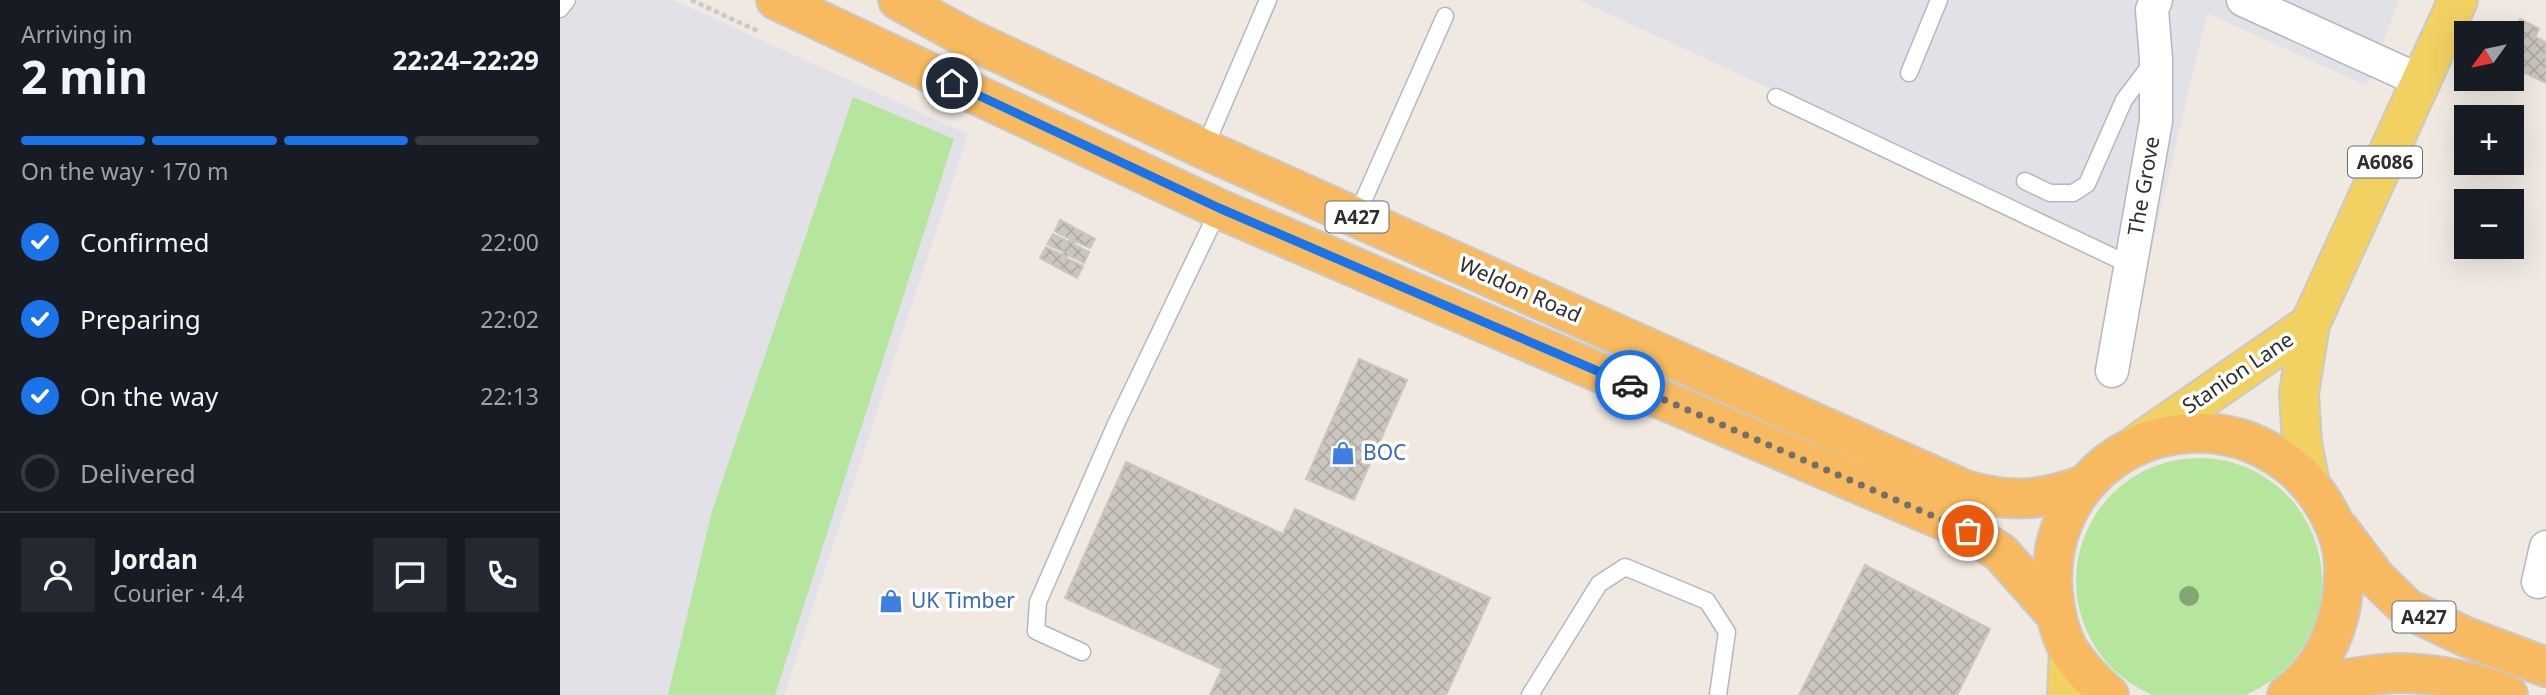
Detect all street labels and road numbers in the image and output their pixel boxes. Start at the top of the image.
street label: The Grove [2121,134,2166,238]
road number: A6086 [2348,146,2422,178]
road number: A427 [1326,202,1388,232]
street label: Weldon Road [1455,250,1586,328]
street label: Stanion Lane [2177,325,2298,420]
road number: A427 [2392,602,2456,632]

